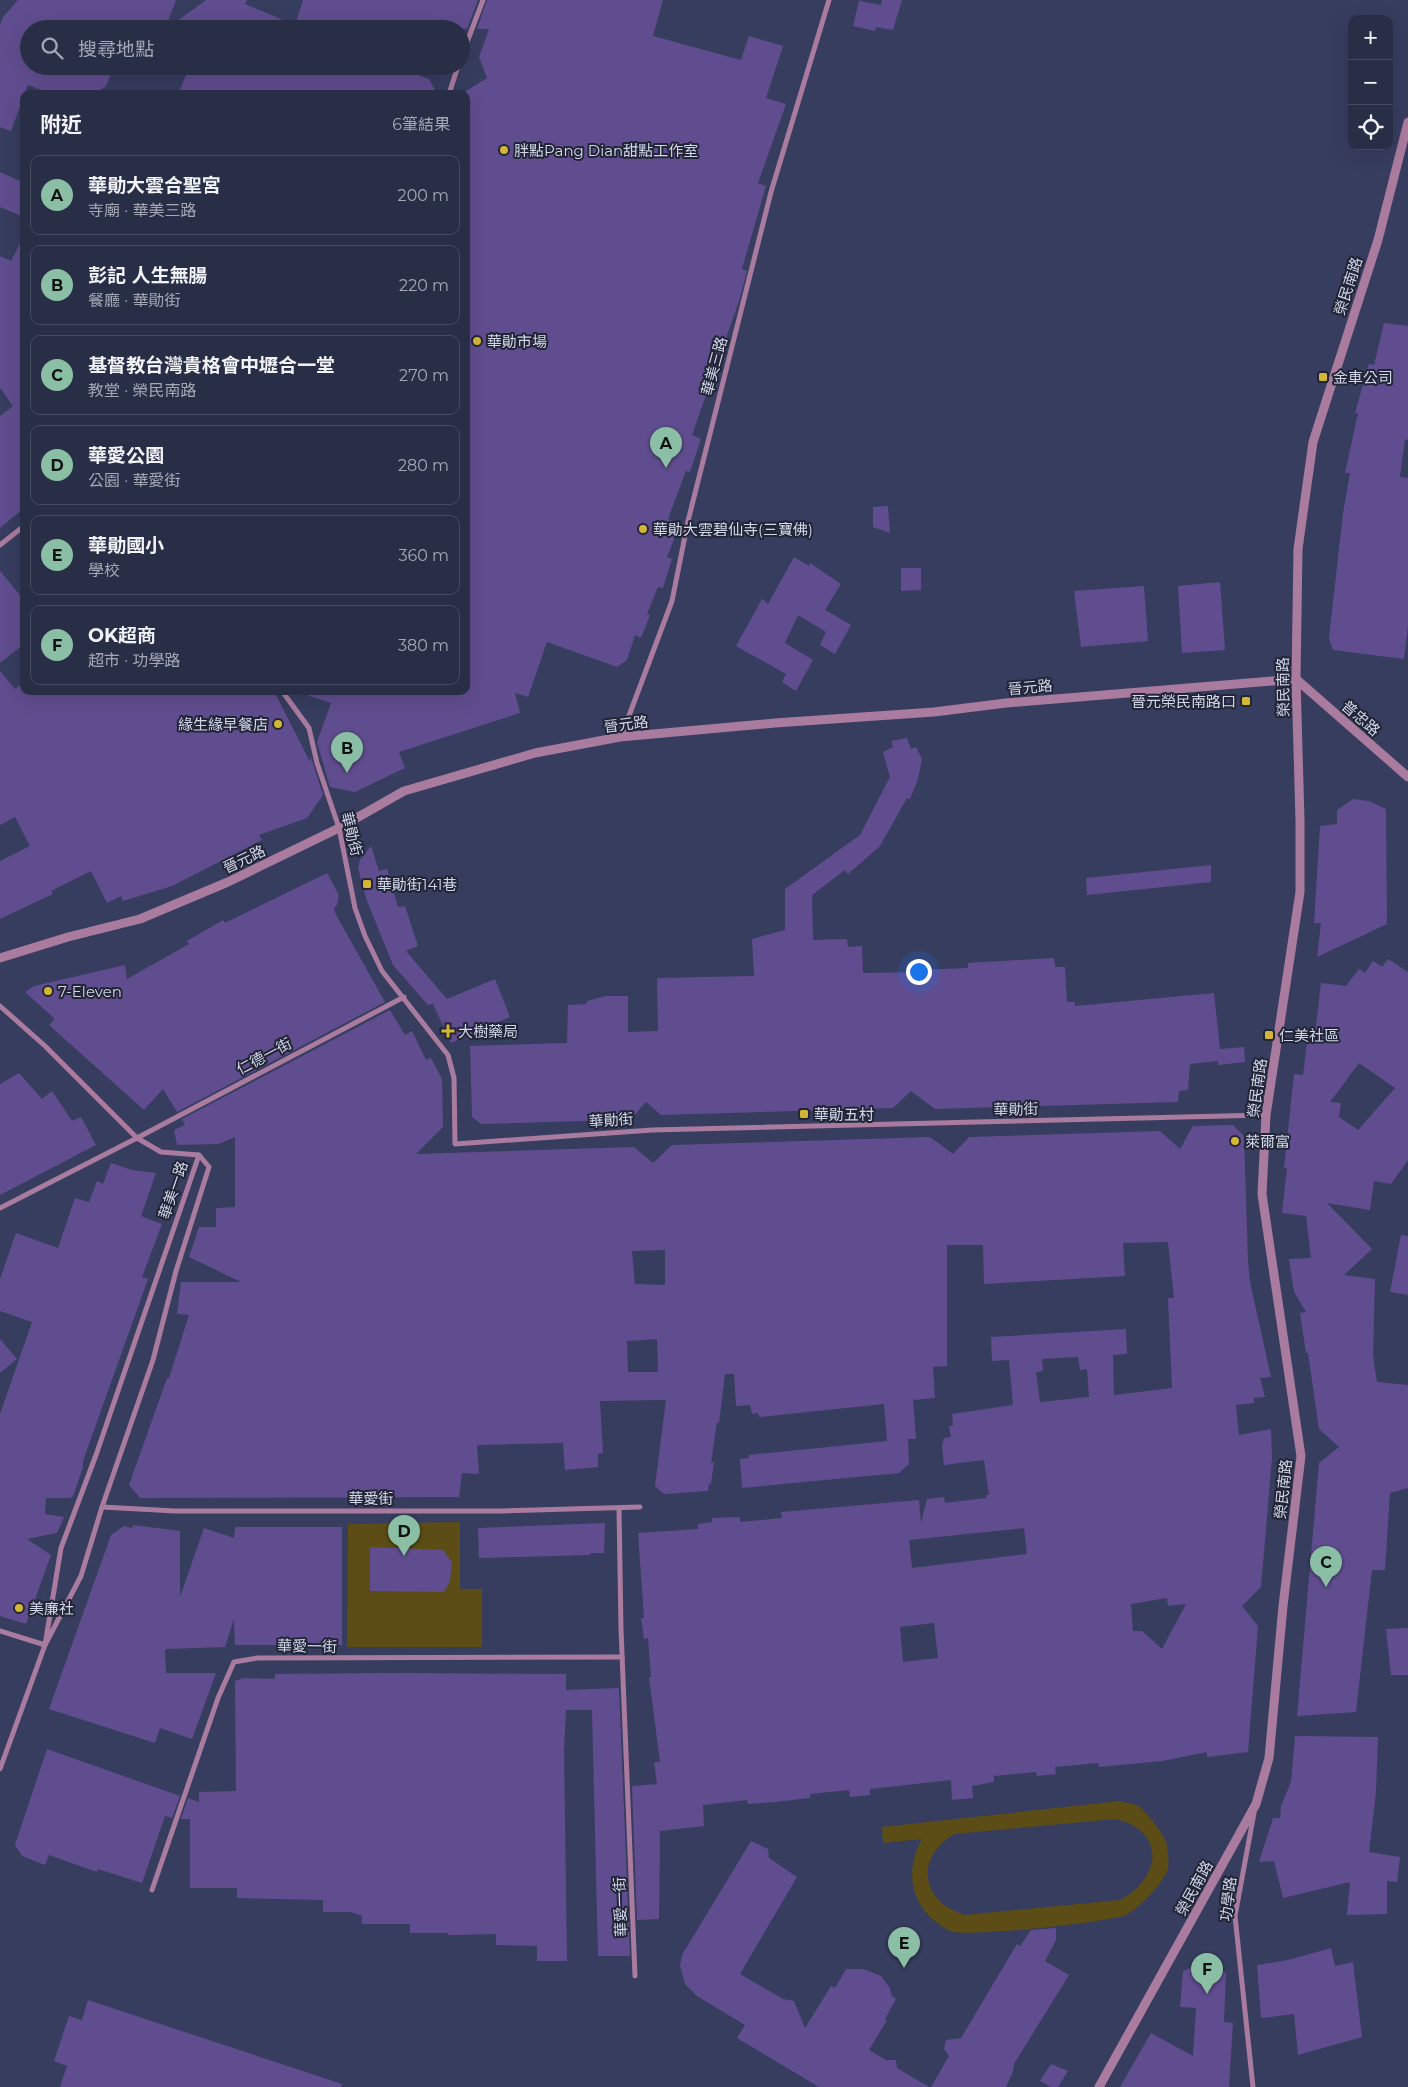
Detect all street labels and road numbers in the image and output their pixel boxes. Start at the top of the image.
street label: 榮民南路 [1330,255,1366,317]
street label: 華美三路 [697,335,731,397]
street label: 榮民南路 [1273,657,1293,717]
street label: 晉元路 [1007,676,1053,698]
street label: 普忠路 [1338,696,1384,740]
street label: 晉元路 [603,712,649,736]
street label: 華勛街 [337,810,367,858]
street label: 晉元路 [220,841,268,877]
street label: 仁德一街 [233,1034,295,1078]
street label: 榮民南路 [1243,1057,1271,1119]
street label: 華勛街 [993,1099,1039,1119]
street label: 華勛街 [588,1109,634,1131]
street label: 華美一路 [154,1159,192,1221]
street label: 榮民南路 [1270,1458,1296,1520]
street label: 華愛街 [348,1489,394,1508]
street label: 華愛一街 [277,1636,337,1656]
street label: 榮民南路 [1171,1857,1217,1919]
street label: 功學路 [1216,1876,1240,1922]
street label: 華愛一街 [609,1877,631,1937]

